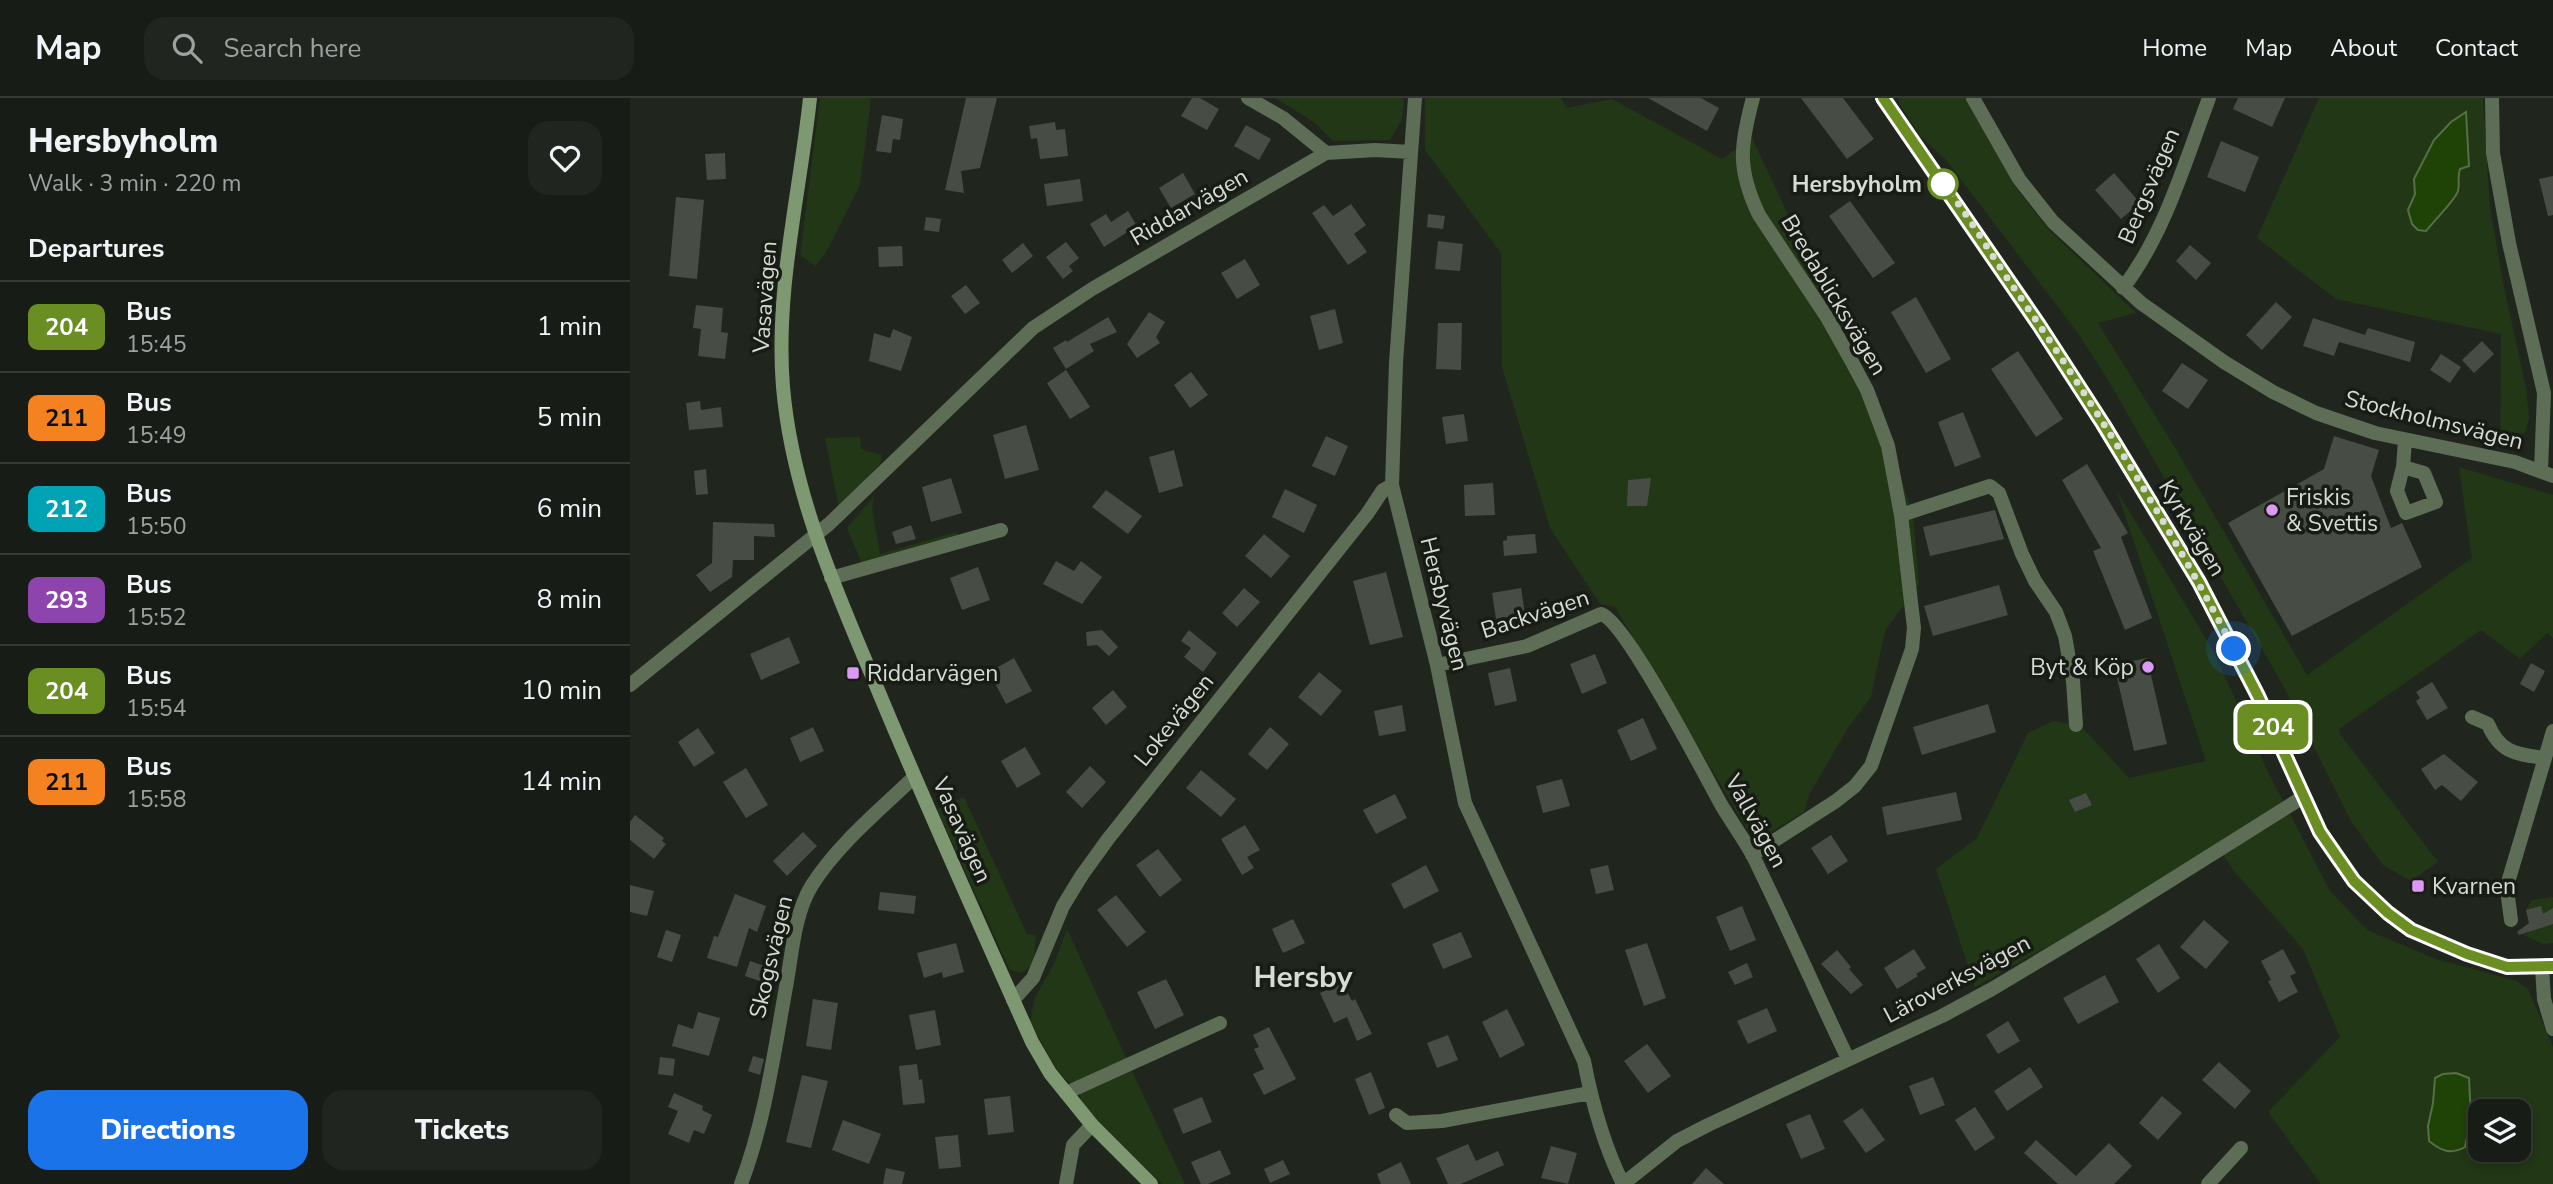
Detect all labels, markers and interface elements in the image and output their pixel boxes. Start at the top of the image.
search box [144,17,634,80]
text: Map [35,26,102,71]
icon: search [168,29,206,67]
text: Search here [224,31,361,66]
text: Home [2142,32,2207,64]
text: Map [2245,32,2292,64]
text: About [2330,32,2397,64]
text: Contact [2435,32,2518,64]
text: Hersbyholm [28,119,218,164]
button: heart [528,121,602,195]
street label: Bergsvägen [2111,123,2187,249]
street label: Riddarvägen [1124,161,1254,253]
text: Walk · 3 min · 220 m [28,168,241,199]
place label: Hersbyholm [1792,169,1922,200]
marker: Hersbyholm [1928,169,1958,199]
street label: Bredablicksvägen [1774,209,1894,381]
text: Departures [28,231,164,266]
street label: Vasavägen [746,240,784,355]
text: Bus [126,294,172,329]
text: 1 min [537,309,602,344]
text: 204 [45,311,88,343]
text: 15:45 [126,329,186,360]
street label: Stockholmsvägen [2342,383,2526,457]
text: Bus [126,385,172,420]
text: 5 min [537,400,602,435]
text: 211 [45,402,88,434]
text: 15:49 [126,420,186,451]
street label: Kyrkvägen [2151,474,2233,582]
text: Bus [126,476,172,511]
place label: Friskis & Svettis [2286,482,2378,539]
text: 6 min [537,491,602,526]
text: 212 [45,493,88,525]
marker: Friskis & Svettis [2264,502,2280,518]
text: 15:50 [126,511,186,542]
street label: Hersbyvägen [1412,534,1476,674]
text: Bus [126,567,172,602]
text: 8 min [537,582,602,617]
street label: Backvägen [1477,582,1593,646]
text: 293 [45,584,88,616]
text: 15:52 [126,602,186,633]
your location [2216,631,2251,666]
place label: Byt & Köp [2030,652,2134,683]
text: Bus [126,658,172,693]
place label: Riddarvägen [867,658,998,689]
marker: Byt & Köp [2140,659,2156,675]
marker: Riddarvägen [845,665,861,681]
street label: Lokevägen [1127,667,1221,773]
text: 10 min [521,673,602,708]
text: 204 [45,675,88,707]
text: 15:54 [126,693,186,724]
line badge: 204 [2233,704,2313,750]
text: 204 [2251,711,2295,743]
text: Bus [126,749,172,784]
text: 14 min [521,764,602,799]
text: 211 [45,766,88,798]
street label: Vallvägen [1717,768,1794,873]
street label: Vasavägen [925,771,999,888]
text: 15:58 [126,784,186,815]
place label: Kvarnen [2432,871,2516,902]
marker: Kvarnen [2410,878,2426,894]
street label: Skogsvägen [742,893,800,1021]
street label: Läroverksvägen [1878,927,2036,1031]
district label: Hersby [1253,957,1353,998]
button: Directions [28,1090,308,1170]
button: Tickets [322,1090,602,1170]
map controls [2468,1099,2531,1162]
button: layers [2468,1099,2531,1162]

